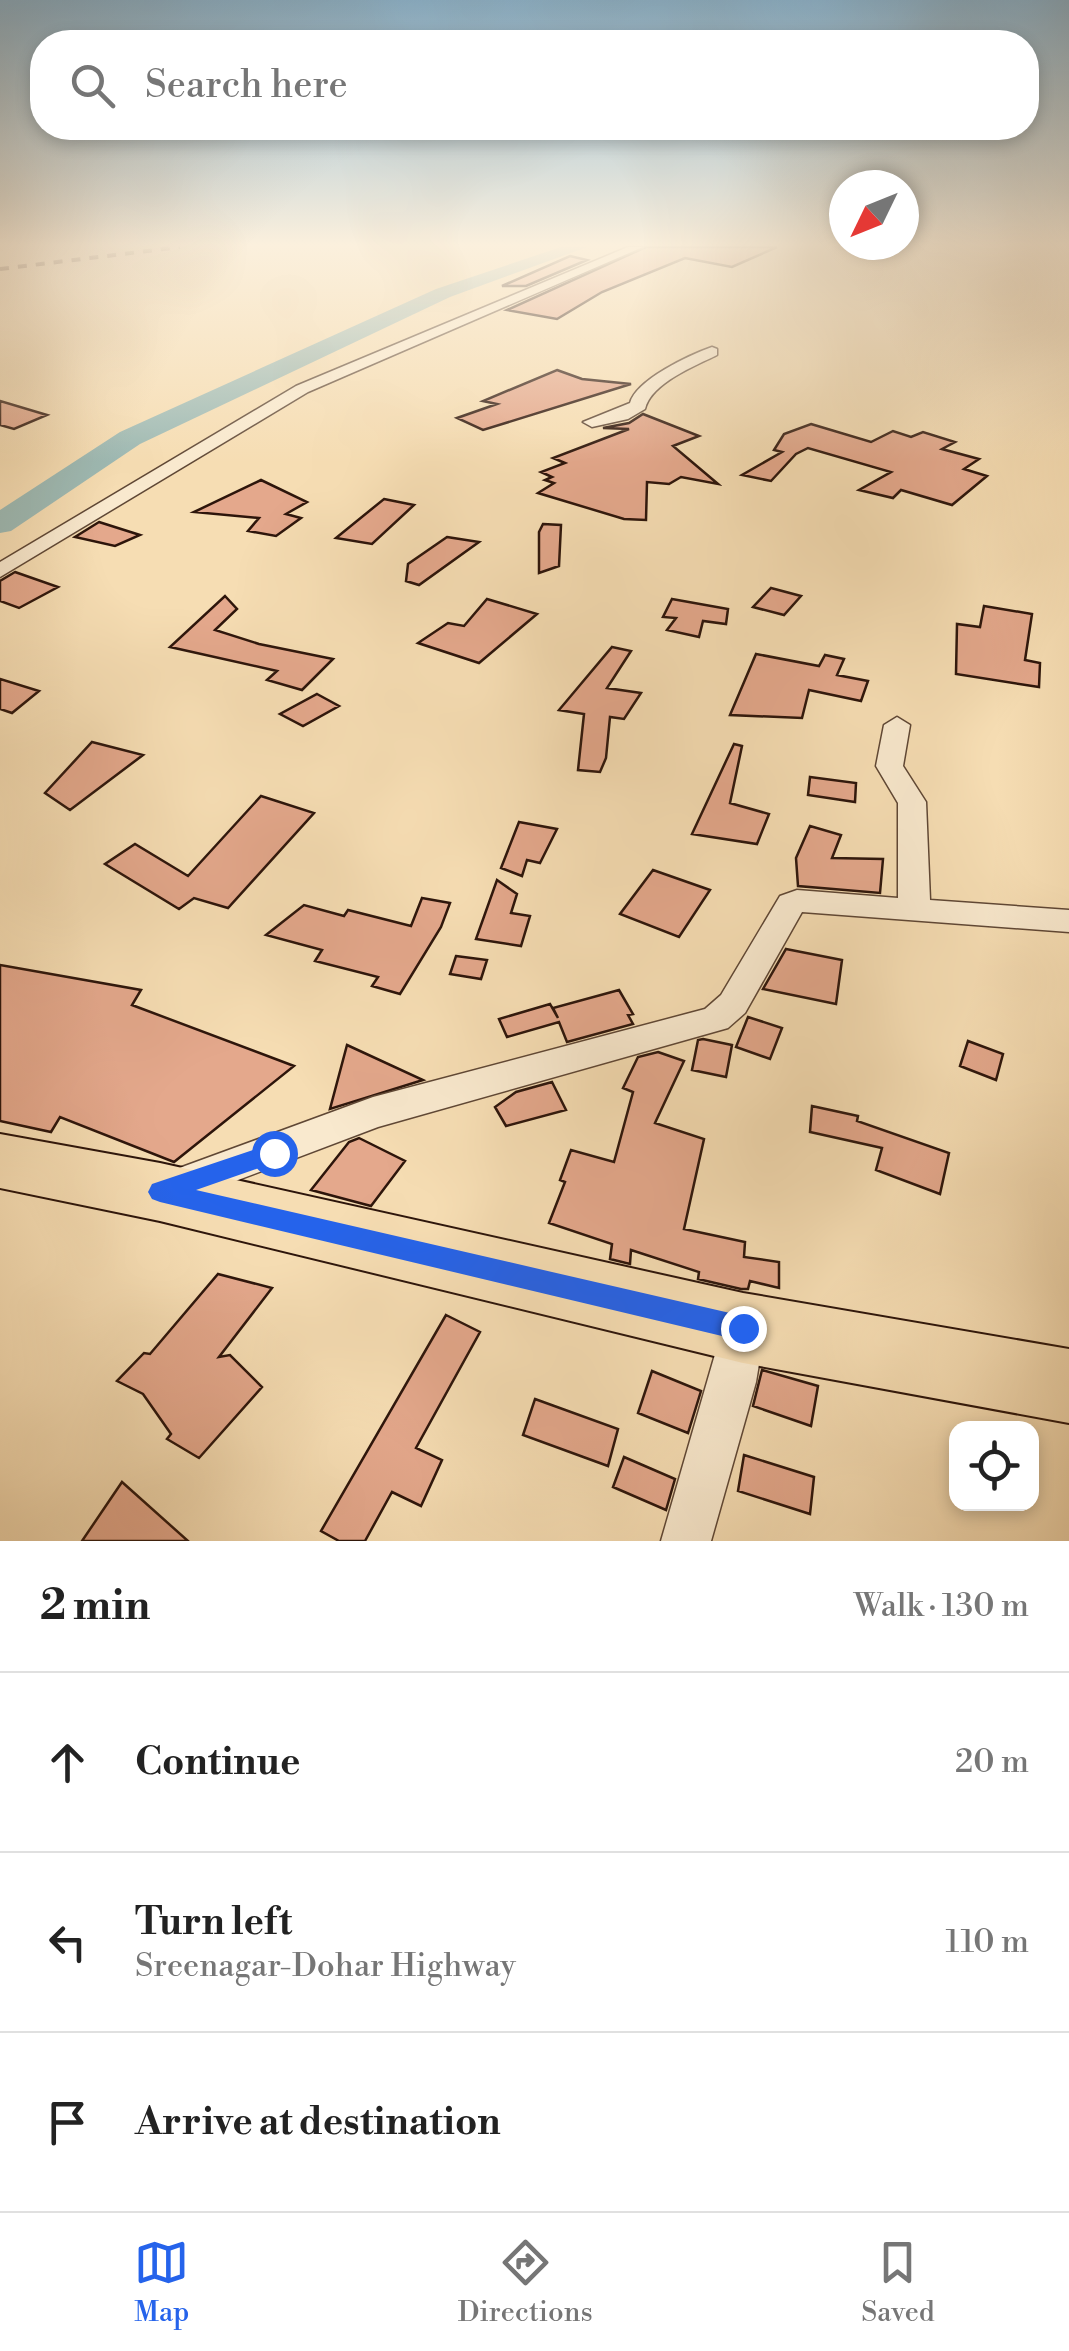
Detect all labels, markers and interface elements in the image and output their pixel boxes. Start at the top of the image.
search box [30,30,1039,140]
icon: search [65,58,120,113]
text: Search here [145,62,348,109]
north arrow [829,170,919,260]
route start [252,1131,298,1177]
route end [721,1306,767,1352]
map controls [949,1421,1039,1511]
button: locate [949,1421,1039,1511]
text: 2 min [40,1580,150,1633]
text: Walk · 130 m [854,1586,1029,1626]
icon: ahead [40,1735,95,1790]
text: Continue [135,1739,300,1786]
text: 20 m [955,1742,1029,1782]
text: Turn left [135,1899,292,1946]
icon: left [40,1915,95,1970]
text: 110 m [946,1922,1029,1962]
text: Sreenagar-Dohar Highway [135,1946,516,1986]
icon: arrive [40,2095,95,2150]
text: Arrive at destination [135,2099,501,2146]
tab: Map [134,2235,189,2330]
tab: Directions [458,2235,593,2330]
tab: Saved [861,2235,935,2330]

